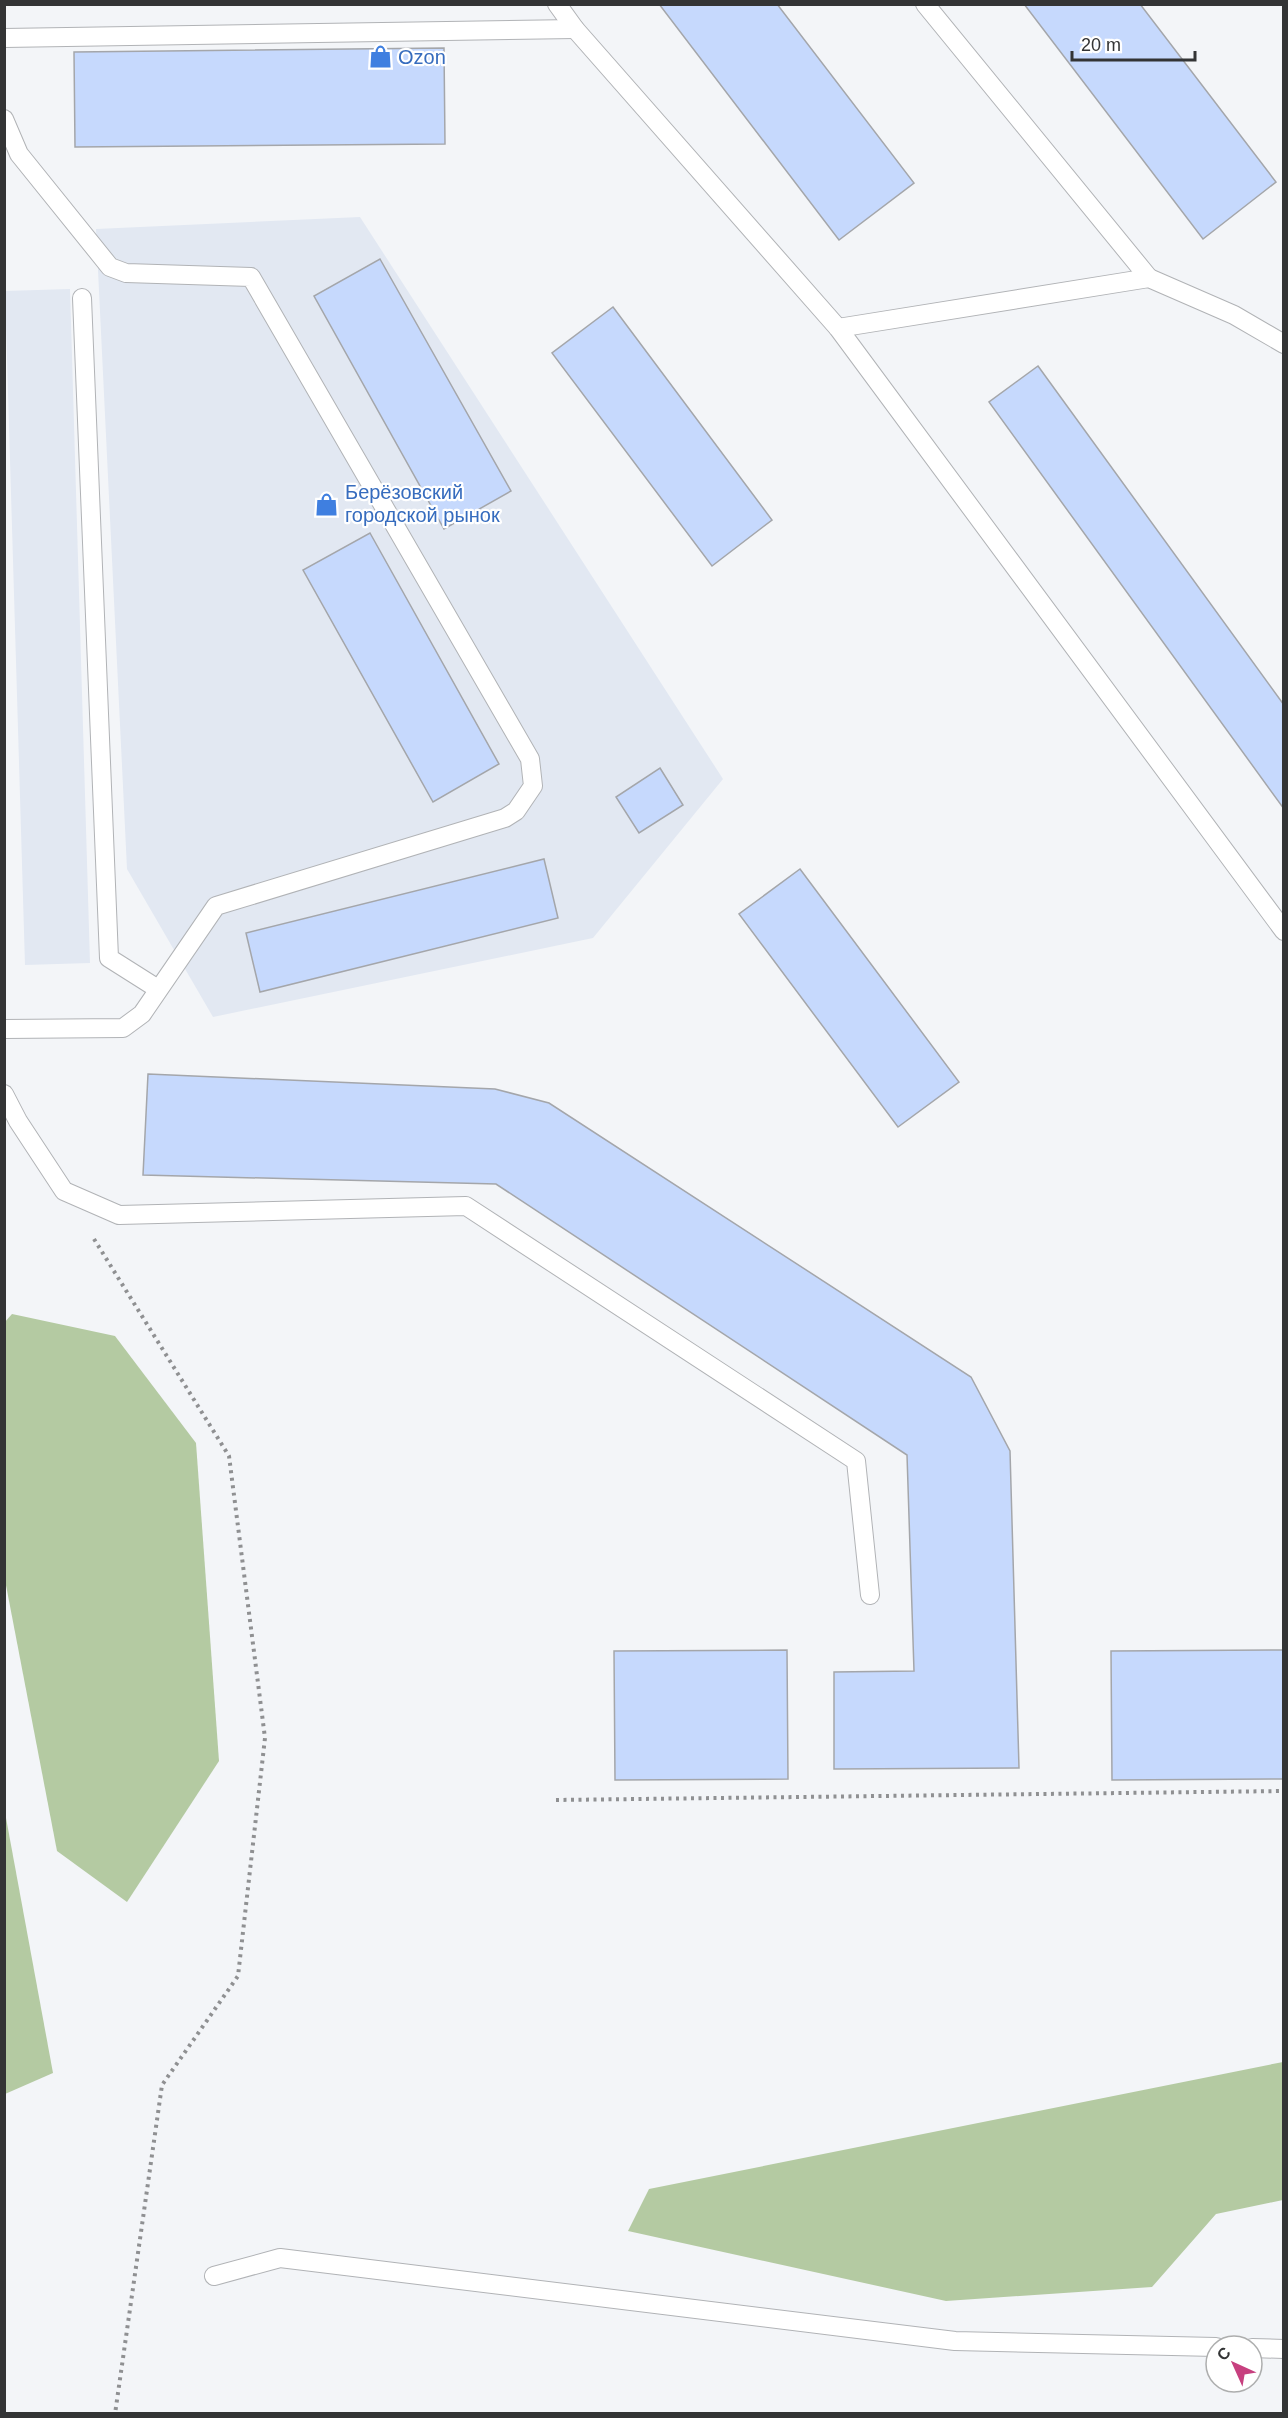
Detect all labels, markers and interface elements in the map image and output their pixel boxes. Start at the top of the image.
scale bar [1072,24,1195,62]
text: 20 m [1081,35,1121,55]
shop icon: Ozon [367,44,393,70]
place label: Ozon [398,46,446,68]
place label: Берёзовский городской рынок [345,481,500,526]
shop icon: Берёзовский городской рынок [314,491,340,517]
north arrow [1204,2334,1264,2394]
text: С [1214,2343,1234,2364]

